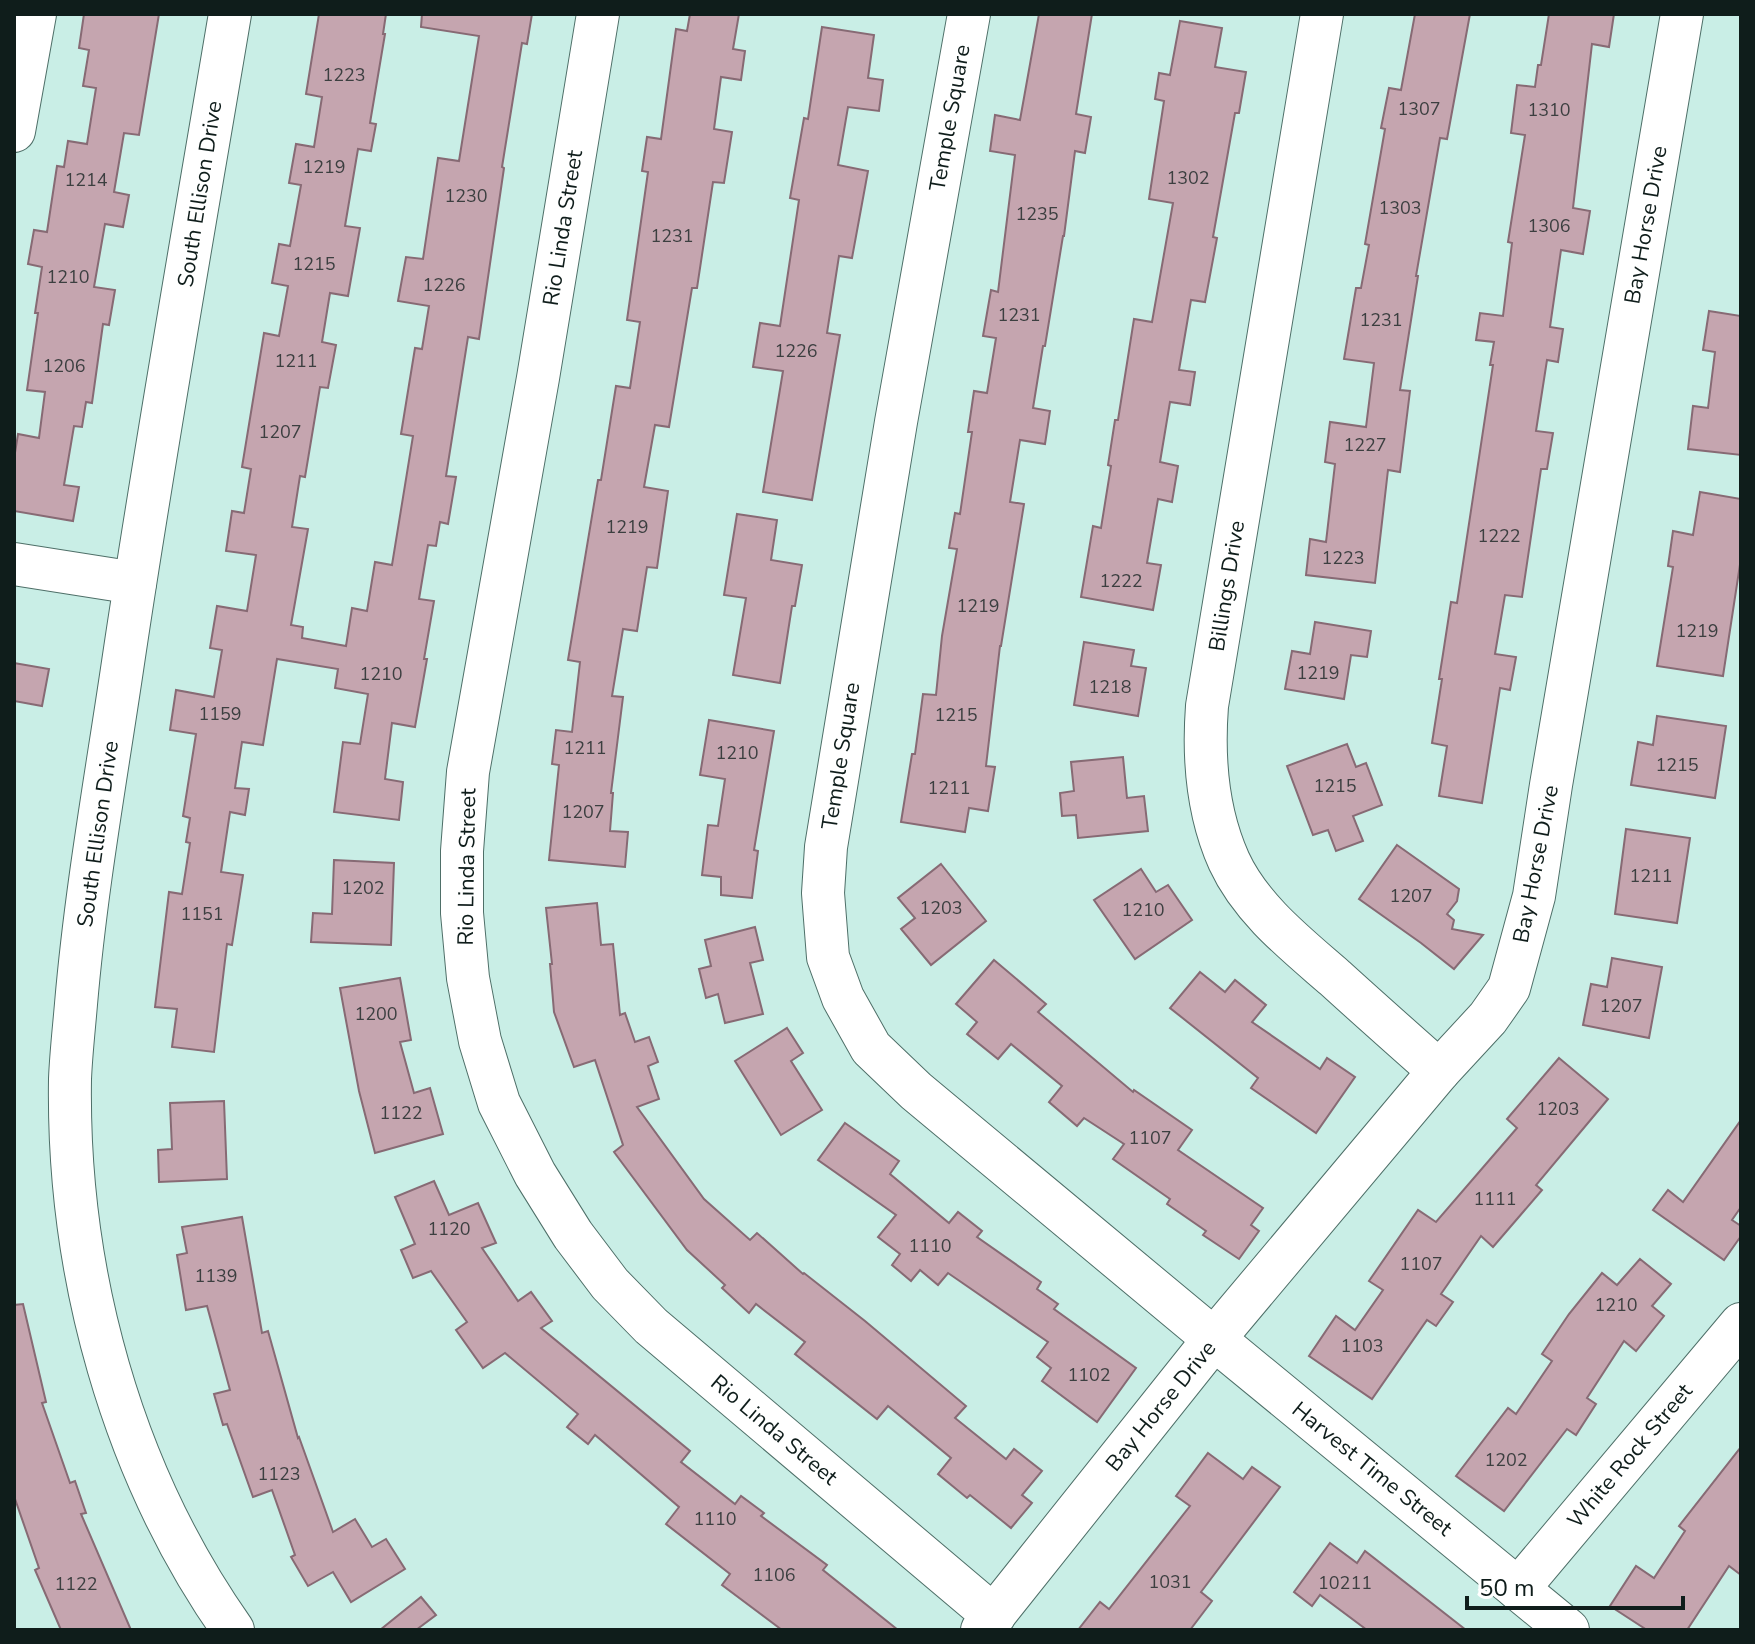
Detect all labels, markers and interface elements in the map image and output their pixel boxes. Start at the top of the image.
street label: Temple Square [922,42,978,194]
house number: 1223 [322,63,366,87]
house number: 1307 [1397,97,1441,121]
house number: 1310 [1527,98,1571,122]
street label: South Ellison Drive [170,99,230,289]
street label: Bay Horse Drive [1617,143,1675,307]
street label: Rio Linda Street [536,148,590,308]
house number: 1219 [302,155,346,179]
house number: 1302 [1166,166,1210,190]
house number: 1214 [64,168,108,192]
house number: 1230 [444,184,488,208]
house number: 1303 [1378,196,1422,220]
house number: 1235 [1015,202,1059,226]
house number: 1306 [1527,214,1571,238]
house number: 1231 [650,224,694,248]
house number: 1215 [292,252,336,276]
house number: 1210 [46,265,90,289]
house number: 1226 [422,273,466,297]
house number: 1231 [997,303,1041,327]
house number: 1231 [1359,308,1403,332]
house number: 1226 [774,339,818,363]
house number: 1211 [274,349,318,373]
house number: 1206 [42,354,86,378]
house number: 1207 [258,420,302,444]
house number: 1227 [1343,433,1387,457]
house number: 1219 [605,515,649,539]
street label: Billings Drive [1202,519,1252,653]
house number: 1222 [1477,524,1521,548]
house number: 1223 [1321,546,1365,570]
house number: 1222 [1099,569,1143,593]
house number: 1219 [956,594,1000,618]
house number: 1219 [1675,619,1719,643]
house number: 1219 [1296,661,1340,685]
house number: 1210 [359,662,403,686]
house number: 1218 [1088,675,1132,699]
street label: Temple Square [815,680,867,832]
house number: 1159 [198,702,242,726]
house number: 1215 [934,703,978,727]
house number: 1211 [563,736,607,760]
street label: South Ellison Drive [70,739,126,929]
house number: 1210 [715,741,759,765]
house number: 1215 [1655,753,1699,777]
house number: 1215 [1313,774,1357,798]
house number: 1211 [927,776,971,800]
street label: Bay Horse Drive [1506,782,1566,946]
street label: Rio Linda Street [451,788,483,946]
house number: 1207 [561,800,605,824]
house number: 1211 [1629,864,1673,888]
house number: 1202 [341,876,385,900]
house number: 1207 [1389,884,1433,908]
house number: 1203 [919,896,963,920]
house number: 1210 [1121,898,1165,922]
house number: 1151 [180,902,224,926]
house number: 1207 [1599,994,1643,1018]
house number: 1200 [354,1002,398,1026]
house number: 1203 [1536,1097,1580,1121]
house number: 1122 [379,1101,423,1125]
house number: 1107 [1128,1126,1172,1150]
house number: 1111 [1473,1187,1517,1211]
house number: 1120 [427,1217,471,1241]
house number: 1110 [908,1234,952,1258]
house number: 1107 [1399,1252,1443,1276]
house number: 1139 [194,1264,238,1288]
house number: 1210 [1594,1293,1638,1317]
street label: Bay Horse Drive [1099,1334,1223,1478]
house number: 1103 [1340,1334,1384,1358]
house number: 1102 [1067,1363,1111,1387]
street label: Rio Linda Street [704,1368,844,1492]
street label: White Rock Street [1561,1377,1700,1535]
street label: Harvest Time Street [1286,1395,1459,1543]
house number: 1202 [1484,1448,1528,1472]
house number: 1123 [257,1462,301,1486]
house number: 1110 [693,1507,737,1531]
scale bar [1467,1560,1683,1610]
house number: 1106 [752,1563,796,1587]
house number: 1031 [1148,1570,1192,1594]
house number: 10211 [1318,1571,1372,1595]
house number: 1122 [54,1572,98,1596]
text: 50 m [1479,1572,1535,1604]

